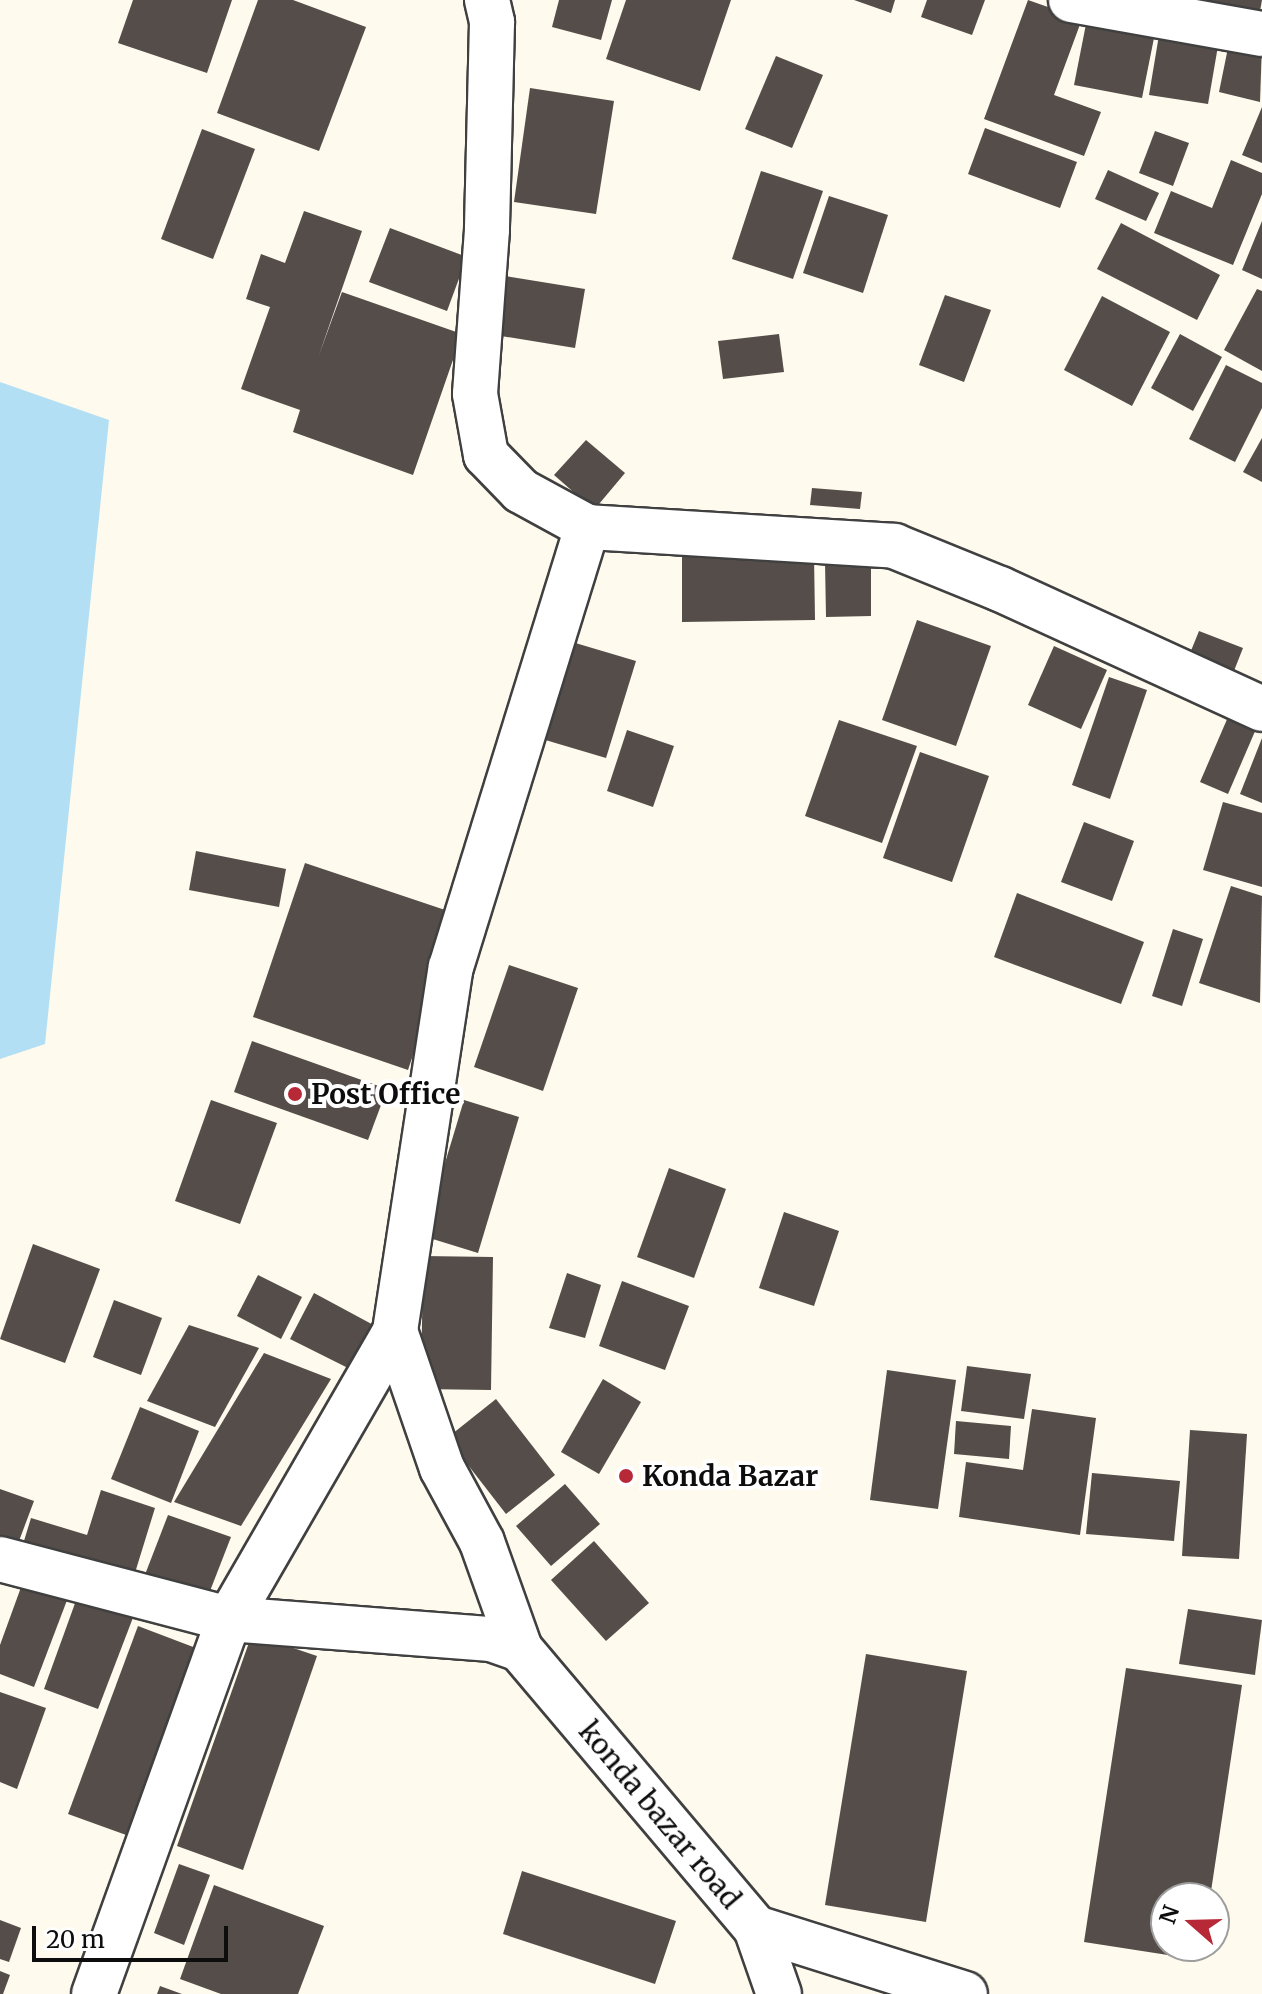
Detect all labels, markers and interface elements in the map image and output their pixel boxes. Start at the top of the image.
place label: Post Office [311,1077,460,1111]
marker: Post Office [286,1085,304,1103]
place label: Konda Bazar [642,1459,818,1493]
marker: Konda Bazar [617,1467,635,1485]
street label: konda bazar road [572,1715,748,1915]
north arrow [1150,1882,1230,1962]
text: N [1153,1902,1185,1927]
scale bar [36,1910,232,1960]
text: 20 m [46,1924,105,1955]

